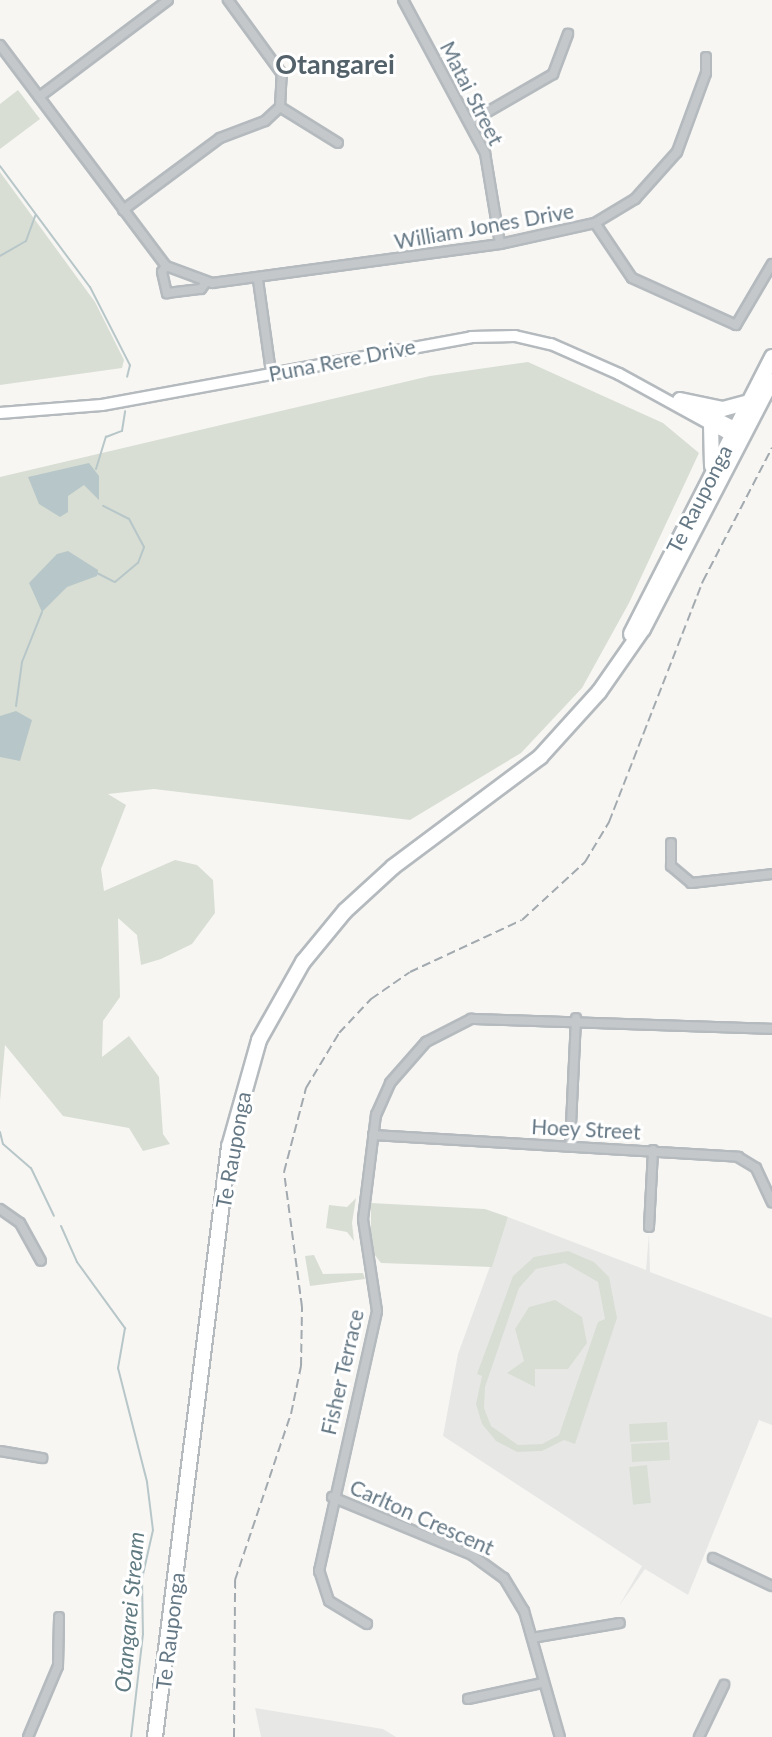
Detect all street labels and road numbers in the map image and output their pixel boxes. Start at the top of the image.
street label: Matai Street [435,37,509,149]
street label: William Jones Drive [392,198,576,254]
street label: Puna Rere Drive [266,333,418,387]
street label: Te Rauponga [661,441,737,557]
street label: Te Rauponga [210,1090,256,1210]
street label: Hoey Street [530,1114,642,1144]
street label: Fisher Terrace [315,1306,369,1438]
street label: Carlton Crescent [346,1474,498,1560]
street label: Te Rauponga [150,1571,190,1691]

